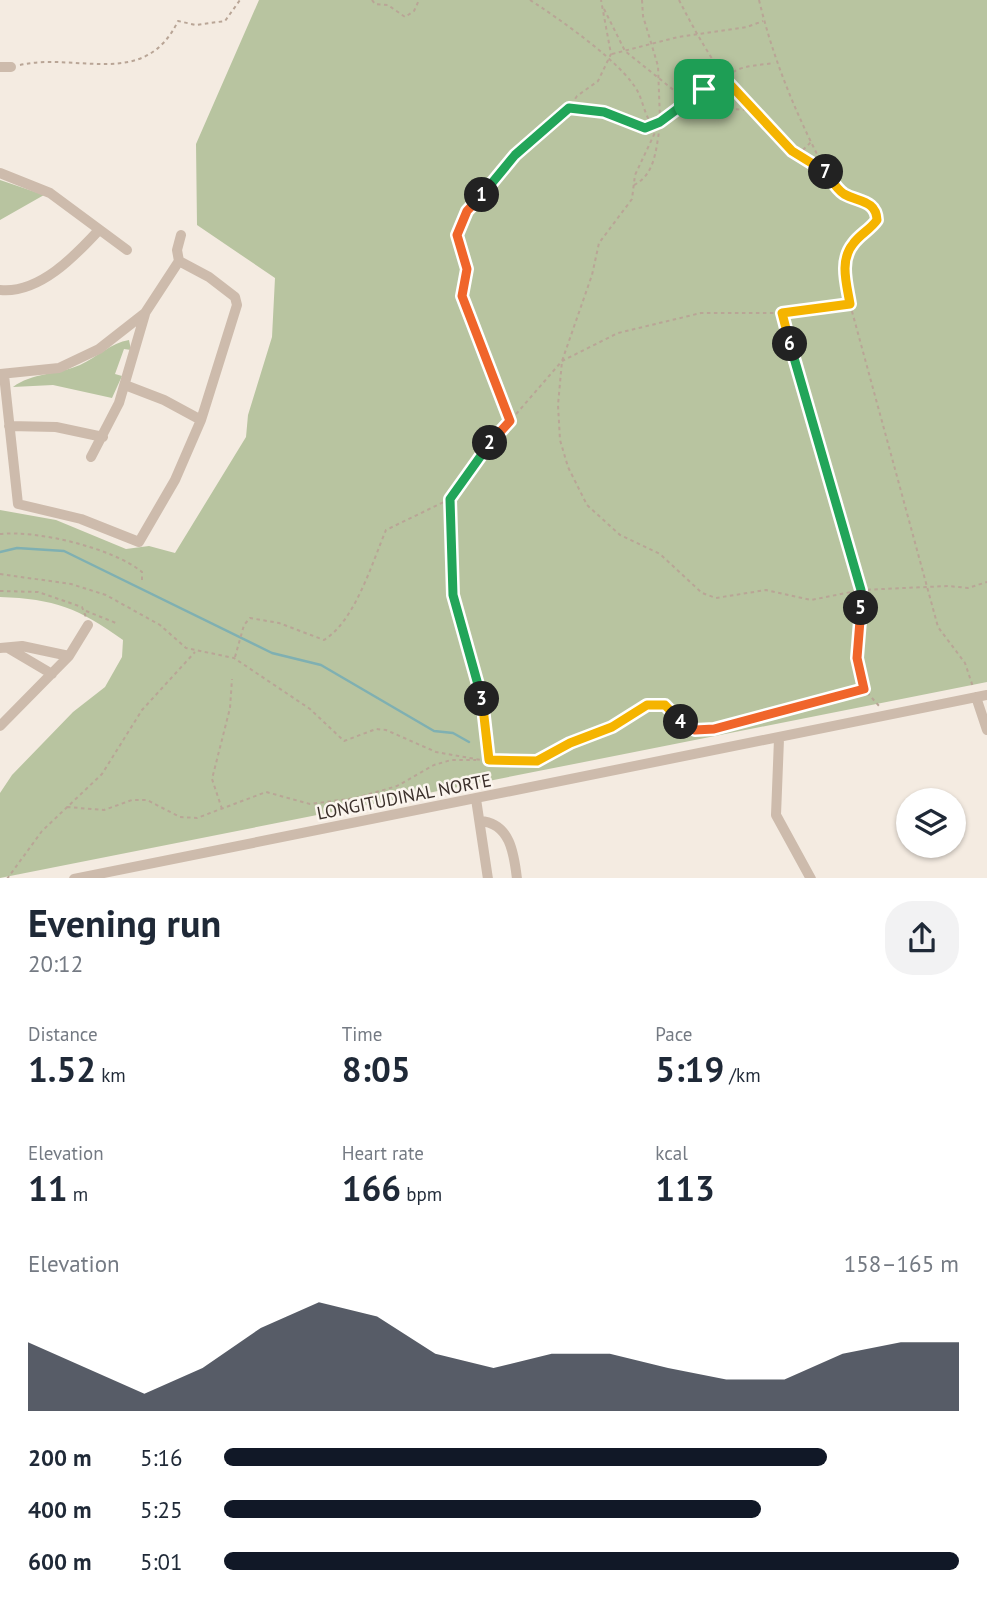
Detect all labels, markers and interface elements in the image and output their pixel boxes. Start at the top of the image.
pin [674,59,734,119]
icon: arrive [685,70,723,108]
pin: 7 [808,154,844,190]
text: 7 [820,159,831,183]
pin: 1 [464,178,500,212]
text: 1 [476,182,487,206]
pin: 6 [772,326,808,362]
text: 6 [784,331,795,355]
pin: 2 [472,426,508,460]
text: 2 [484,430,495,454]
pin: 5 [844,590,878,626]
text: 5 [855,595,866,619]
pin: 3 [464,682,500,716]
text: 3 [476,686,487,710]
pin: 4 [664,704,698,740]
text: 4 [675,709,686,733]
street label: LONGITUDINAL NORTE [315,768,493,825]
map controls [896,788,966,858]
button: layers [896,788,966,858]
text: Evening run [28,898,221,947]
button: share [885,901,959,975]
text: 20:12 [28,949,83,978]
text: Distance [28,1022,98,1046]
text: Time [342,1022,382,1046]
text: Pace [655,1022,693,1046]
text: 1.52 [28,1046,96,1092]
text: 8:05 [342,1046,411,1092]
text: 5:19 [655,1046,724,1092]
text: km [96,1063,126,1087]
text: /km [724,1063,761,1087]
text: Elevation [28,1141,104,1165]
text: Heart rate [342,1141,424,1165]
text: kcal [655,1141,688,1165]
text: 11 [28,1165,68,1211]
text: 166 [342,1165,401,1211]
text: 113 [655,1165,715,1211]
text: m [68,1182,88,1206]
text: bpm [401,1182,442,1206]
text: Elevation [28,1249,120,1278]
text: 158–165 m [844,1249,959,1278]
text: 200 m [28,1443,91,1472]
text: 5:16 [140,1443,183,1472]
text: 400 m [28,1495,91,1524]
text: 5:25 [140,1495,183,1524]
text: 600 m [28,1547,91,1576]
text: 5:01 [140,1547,183,1576]

